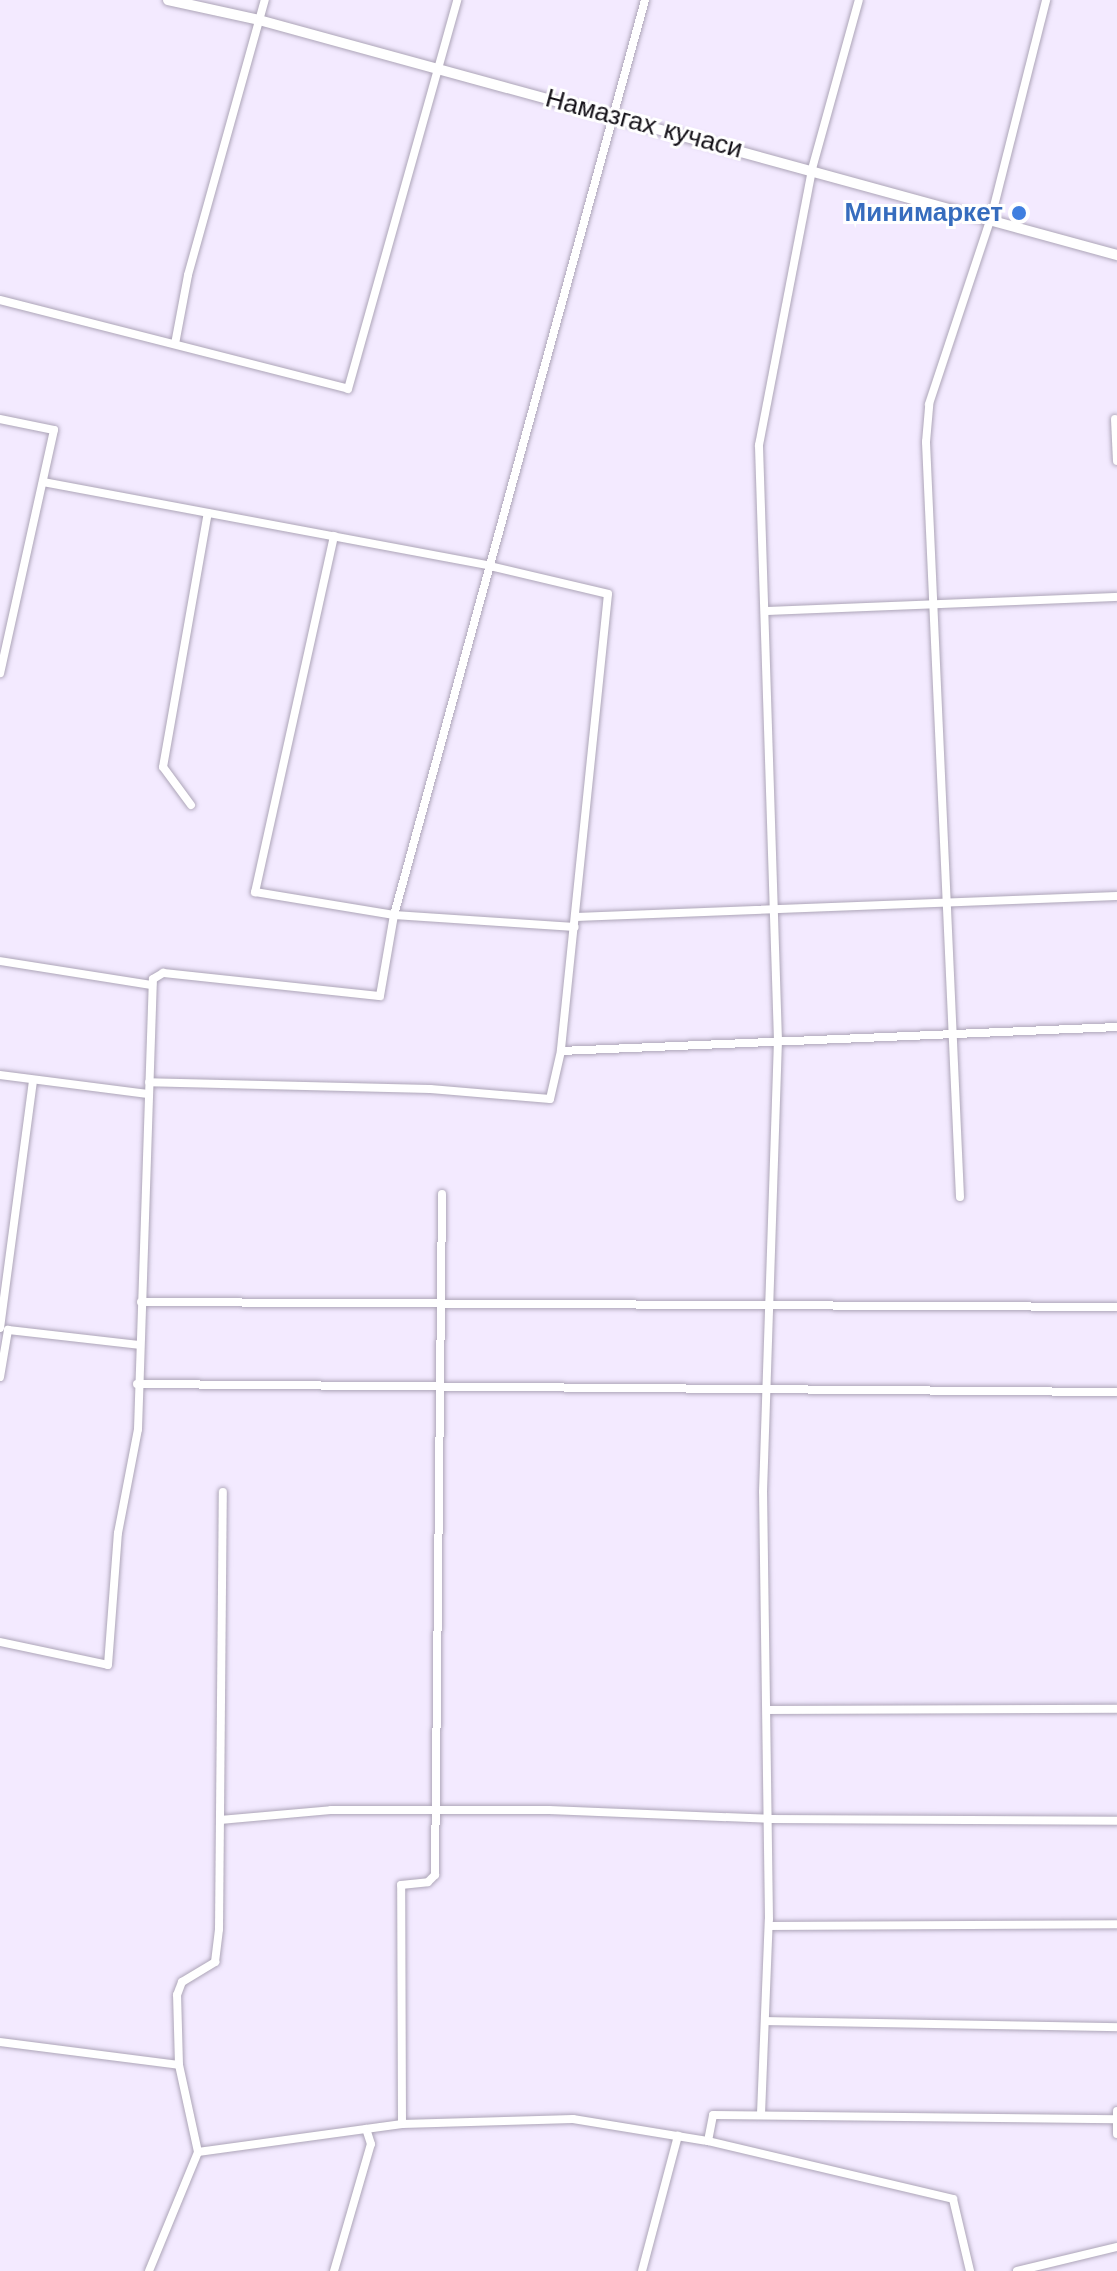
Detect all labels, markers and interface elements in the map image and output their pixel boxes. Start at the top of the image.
street label: Намазгах кучаси [542,83,746,165]
place label: Минимаркет [845,197,1003,229]
marker: Минимаркет [1010,204,1028,222]

